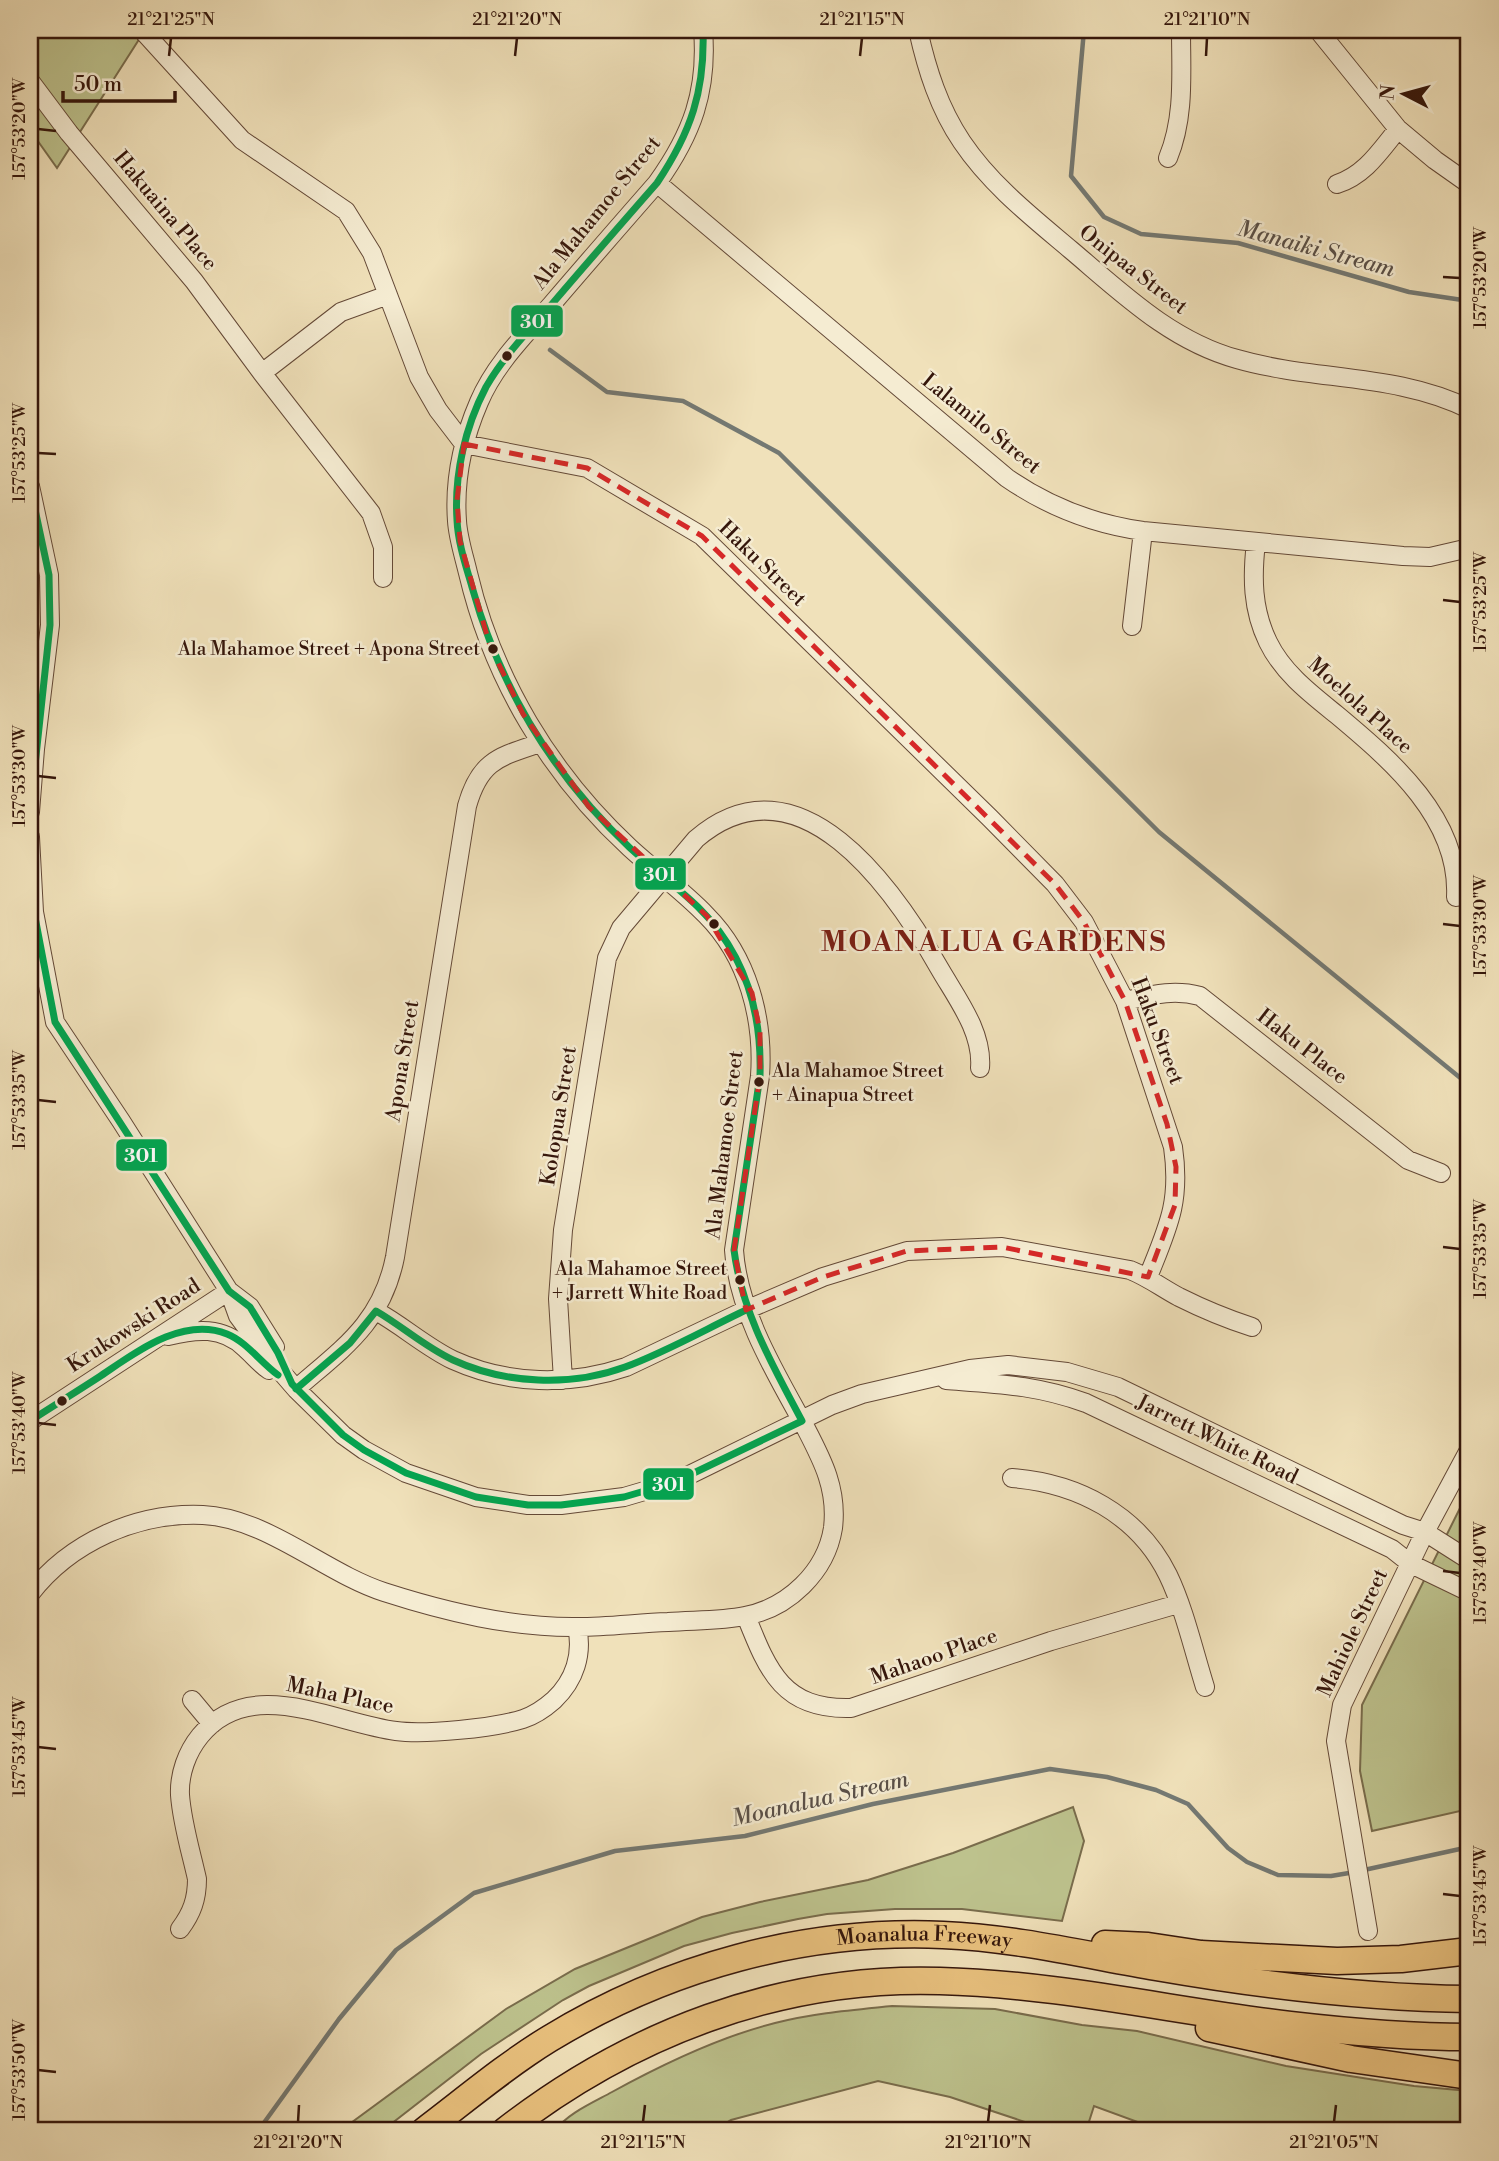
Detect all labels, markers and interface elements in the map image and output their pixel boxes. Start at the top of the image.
text: 21°21'25"N [127,8,215,31]
text: 21°21'20"N [472,8,562,31]
text: 21°21'15"N [819,8,905,31]
text: 21°21'10"N [1164,8,1251,31]
scale bar [63,60,175,104]
north arrow [1370,60,1440,130]
text: 50 m [74,72,122,98]
text: 157°53'20"W [8,77,31,180]
text: N [1375,84,1401,101]
street label: Ala Mahamoe Street [526,131,667,296]
street label: Hakuaina Place [107,146,223,276]
water label: Manaiki Stream [1234,215,1398,284]
street label: Onipaa Street [1074,220,1193,321]
text: 157°53'20"W [1469,226,1492,329]
line badge: 301 [510,304,564,338]
text: 301 [520,310,554,334]
unlabelled marker [500,349,514,363]
street label: Lalamilo Street [916,368,1046,480]
text: 157°53'25"W [8,402,31,503]
street label: Haku Street [713,516,812,613]
text: 157°53'25"W [1469,551,1492,652]
place label: Ala Mahamoe Street + Apona Street [177,637,480,661]
marker: Ala Mahamoe Street + Apona Street [486,642,500,656]
street label: Moelola Place [1302,652,1418,760]
text: 157°53'30"W [8,724,31,827]
line badge: 301 [634,857,687,891]
text: 301 [643,863,677,887]
text: 157°53'30"W [1469,874,1492,977]
unlabelled marker [707,917,721,931]
district label: MOANALUA GARDENS [821,925,1167,960]
street label: Haku Street [1125,974,1189,1089]
street label: Apona Street [380,998,426,1125]
street label: Haku Place [1252,1004,1352,1090]
street label: Kolopua Street [535,1044,583,1188]
text: 157°53'35"W [8,1049,31,1150]
street label: Ala Mahamoe Street [700,1049,750,1242]
place label: Ala Mahamoe Street + Ainapua Street [771,1059,944,1107]
marker: Ala Mahamoe Street + Ainapua Street [752,1075,766,1089]
line badge: 301 [115,1138,168,1172]
text: 301 [124,1144,158,1168]
text: 157°53'35"W [1469,1198,1492,1299]
place label: Ala Mahamoe Street + Jarrett White Road [552,1257,727,1305]
street label: Krukowski Road [62,1273,206,1379]
marker: Ala Mahamoe Street + Jarrett White Road [733,1273,747,1287]
text: 157°53'40"W [8,1371,31,1474]
street label: Jarrett White Road [1131,1389,1302,1490]
unlabelled marker [55,1394,69,1408]
line badge: 301 [642,1467,695,1501]
text: 301 [652,1473,686,1497]
text: 157°53'40"W [1469,1521,1492,1624]
street label: Mahiole Street [1312,1564,1394,1701]
street label: Mahaoo Place [867,1623,1001,1691]
street label: Maha Place [284,1672,396,1720]
text: 157°53'45"W [8,1696,31,1797]
water label: Moanalua Stream [729,1765,912,1833]
text: 157°53'45"W [1469,1845,1492,1946]
street label: Moanalua Freeway [835,1921,1015,1955]
text: 157°53'50"W [8,2018,31,2121]
text: 21°21'20"N [253,2131,343,2154]
text: 21°21'15"N [600,2131,686,2154]
text: 21°21'10"N [945,2131,1032,2154]
text: 21°21'05"N [1289,2131,1379,2154]

